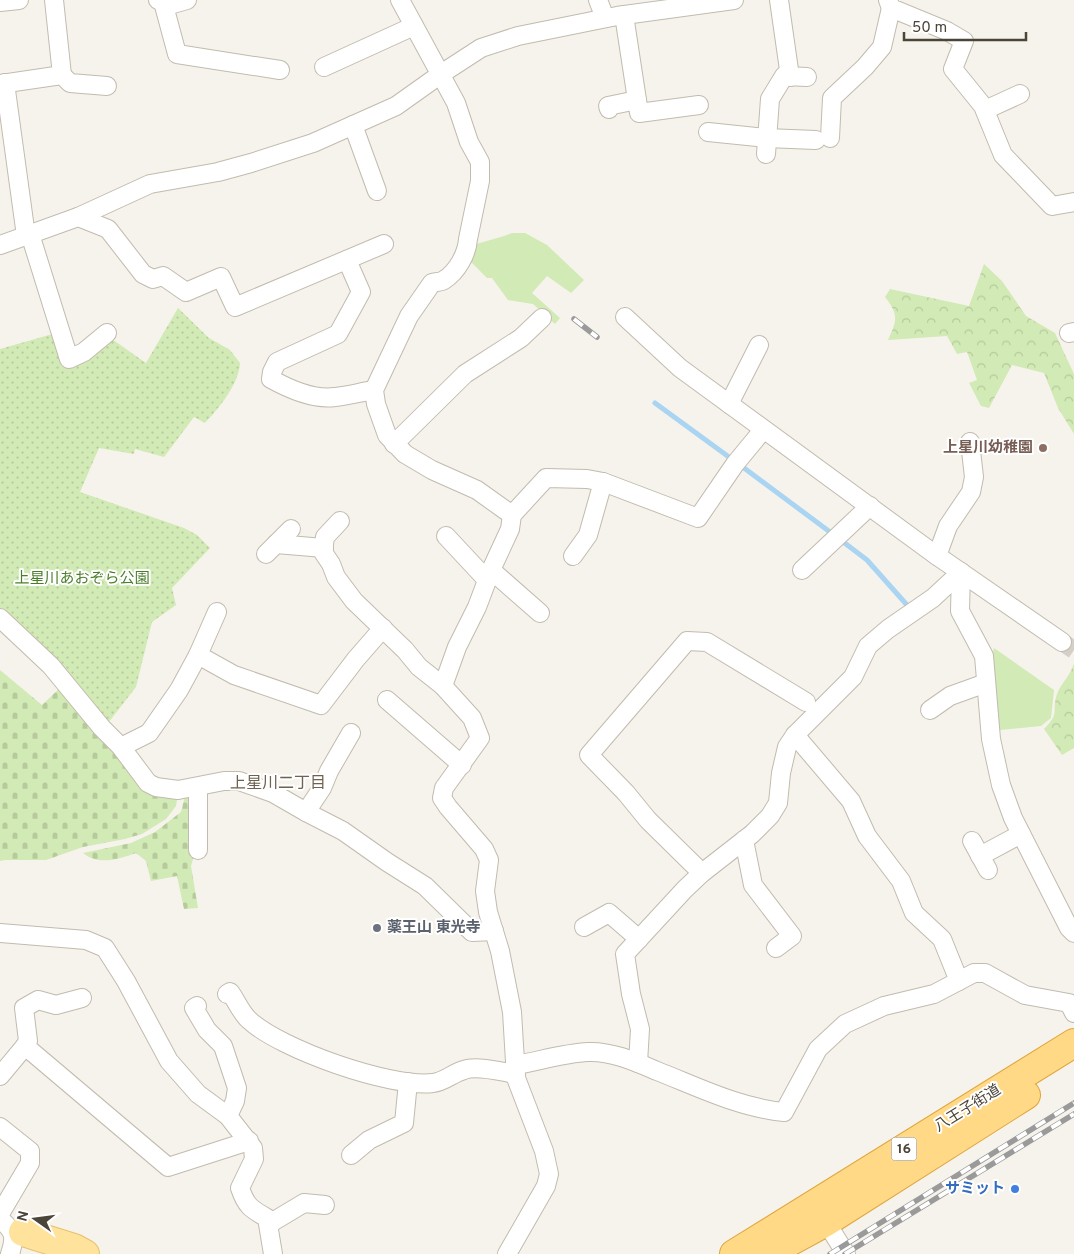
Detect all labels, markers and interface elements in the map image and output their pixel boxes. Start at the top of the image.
scale bar [904,10,1026,42]
text: 50 m [912,19,947,38]
place label: 上星川幼稚園 [943,439,1033,458]
marker: 上星川幼稚園 [1037,442,1049,454]
park label: 上星川あおぞら公園 [14,570,150,589]
district label: 上星川二丁目 [230,774,326,794]
place label: 薬王山 東光寺 [387,919,481,938]
marker: 薬王山 東光寺 [371,922,383,934]
street label: 八王子街道 [931,1081,1005,1137]
road number: 16 [892,1138,916,1160]
place label: サミット [945,1180,1005,1199]
marker: サミット [1009,1183,1021,1195]
north arrow [10,1194,60,1244]
text: N [14,1209,33,1223]

